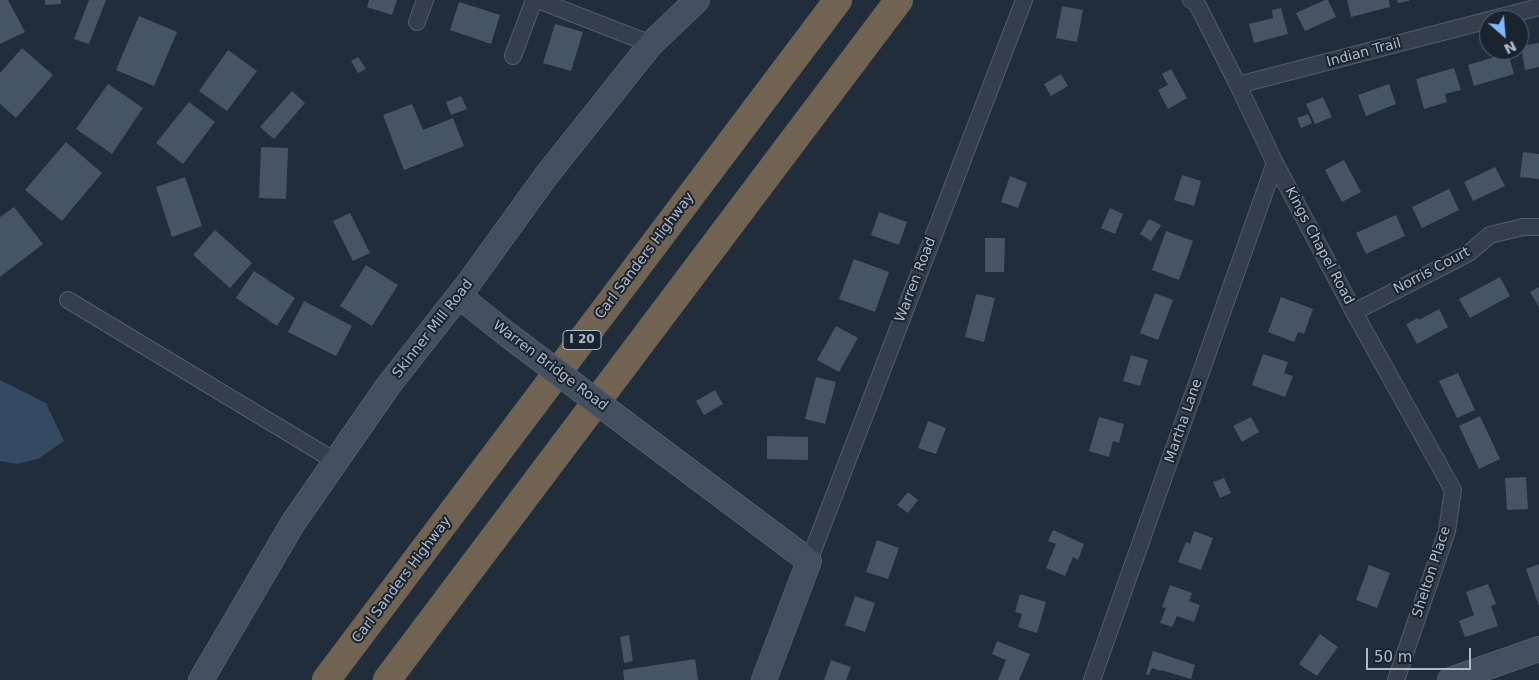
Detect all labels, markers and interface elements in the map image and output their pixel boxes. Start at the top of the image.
north arrow [1479,10,1529,60]
street label: Indian Trail [1325,35,1403,71]
text: N [1502,38,1519,57]
street label: Kings Chapel Road [1281,184,1357,308]
street label: Carl Sanders Highway [592,189,698,323]
street label: Warren Road [892,235,940,325]
street label: Norris Court [1391,244,1473,298]
street label: Skinner Mill Road [389,276,477,382]
street label: Warren Bridge Road [489,317,611,415]
road number: I 20 [563,330,601,350]
street label: Martha Lane [1162,377,1206,465]
street label: Carl Sanders Highway [349,513,455,647]
street label: Shelton Place [1409,524,1455,620]
scale bar [1369,638,1474,670]
text: 50 m [1374,648,1412,666]

